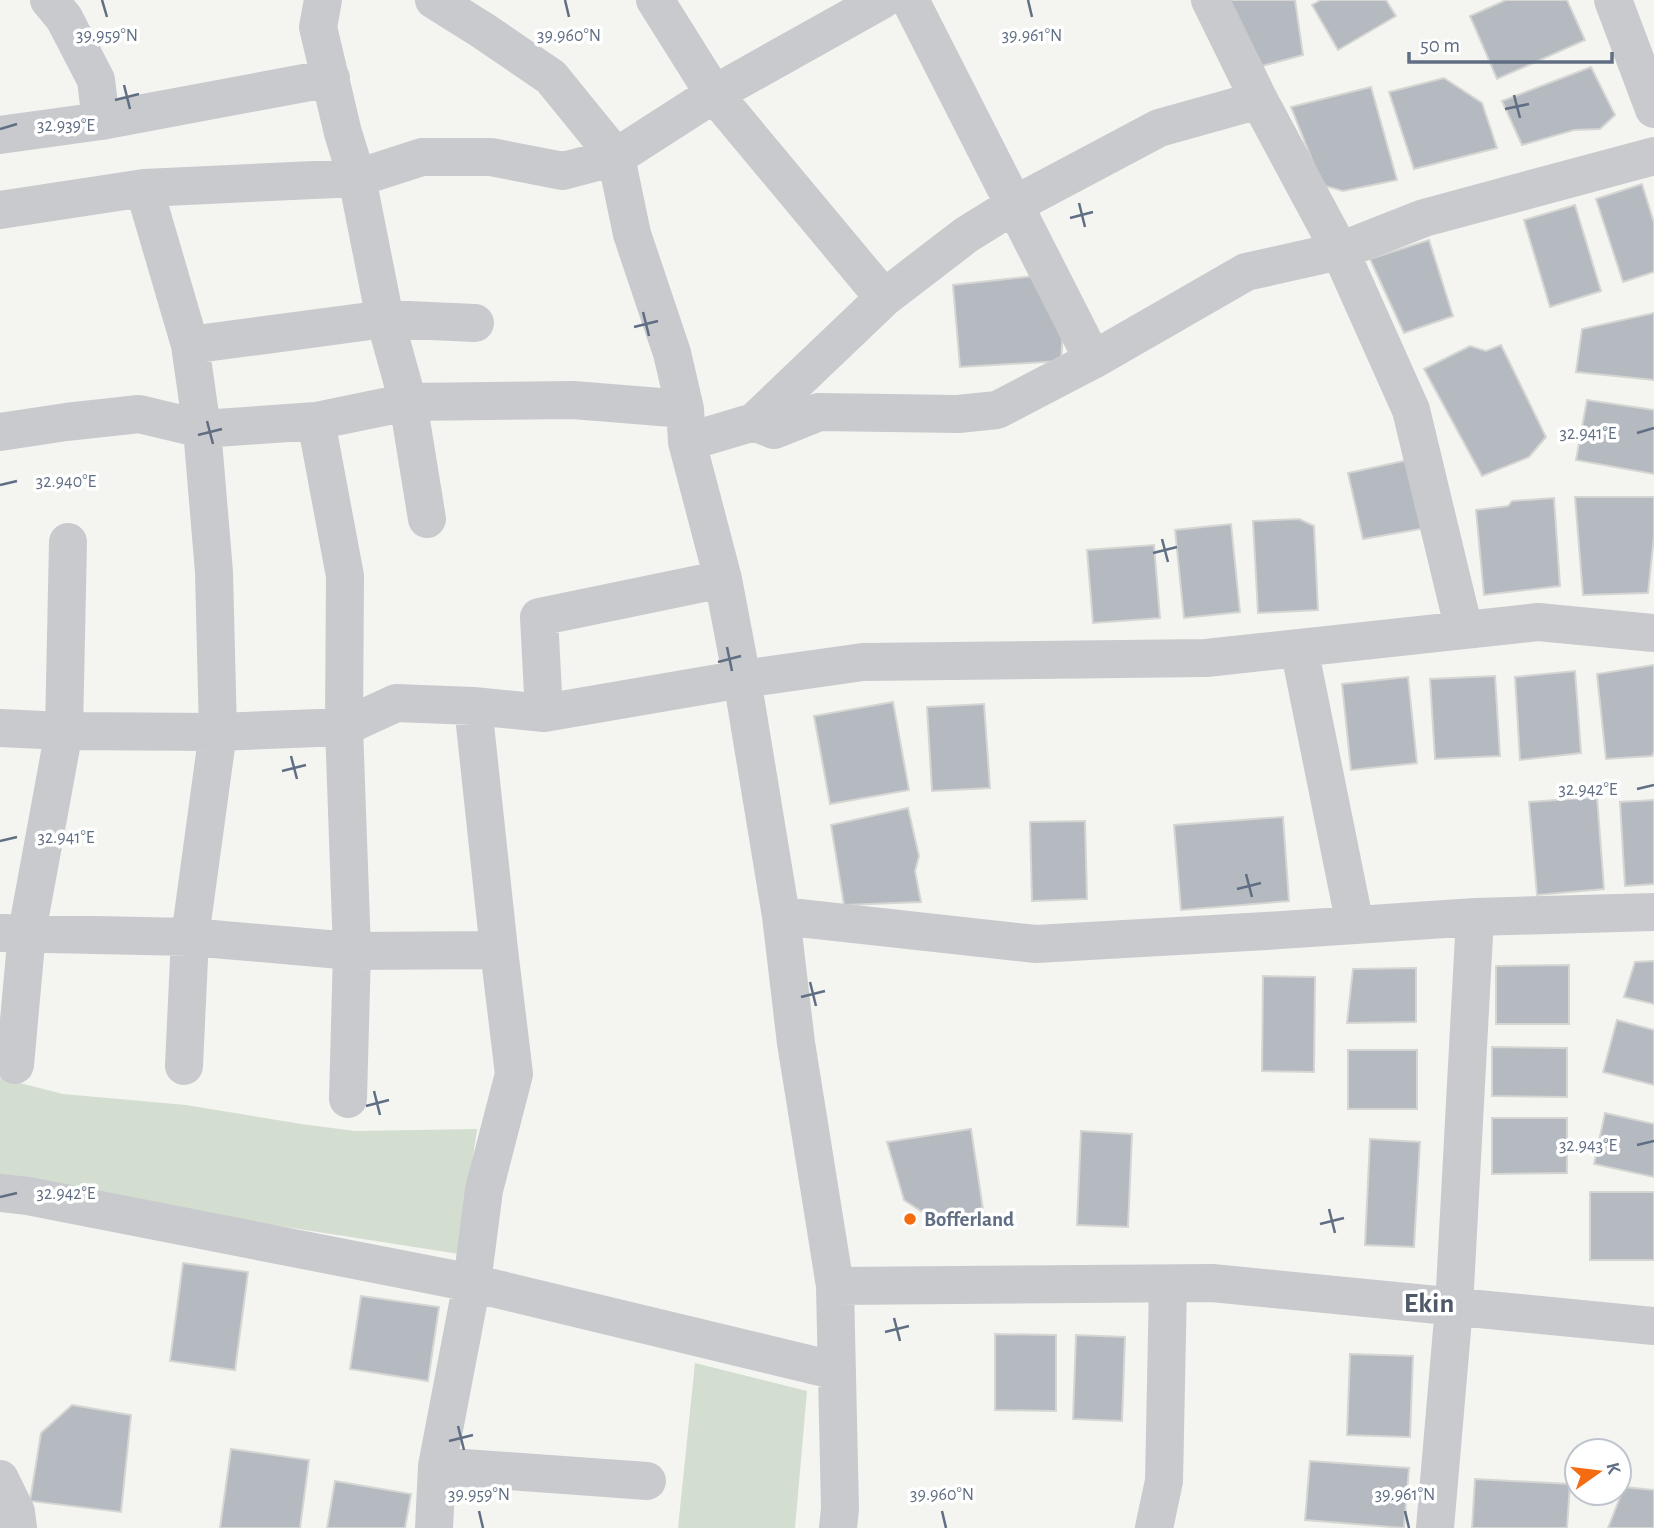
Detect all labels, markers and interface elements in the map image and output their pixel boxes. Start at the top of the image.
scale bar [1409,21,1612,65]
text: 39.959°N [76,27,138,45]
text: 39.960°N [537,27,601,45]
text: 39.961°N [1002,27,1062,45]
text: 50 m [1420,35,1460,56]
text: 32.939°E [37,117,95,135]
text: 32.941°E [1560,425,1617,443]
text: 32.940°E [36,473,96,491]
text: 32.942°E [1559,781,1618,799]
text: 32.941°E [38,829,95,847]
text: 32.943°E [1559,1137,1617,1155]
text: 32.942°E [37,1185,96,1203]
place label: Bofferland [924,1209,1014,1230]
marker: Bofferland [902,1211,918,1227]
district label: Ekin [1404,1290,1454,1318]
north arrow [1563,1437,1633,1507]
text: K [1602,1461,1624,1477]
text: 39.959°N [448,1486,510,1504]
text: 39.960°N [910,1486,974,1504]
text: 39.961°N [1375,1486,1435,1504]

